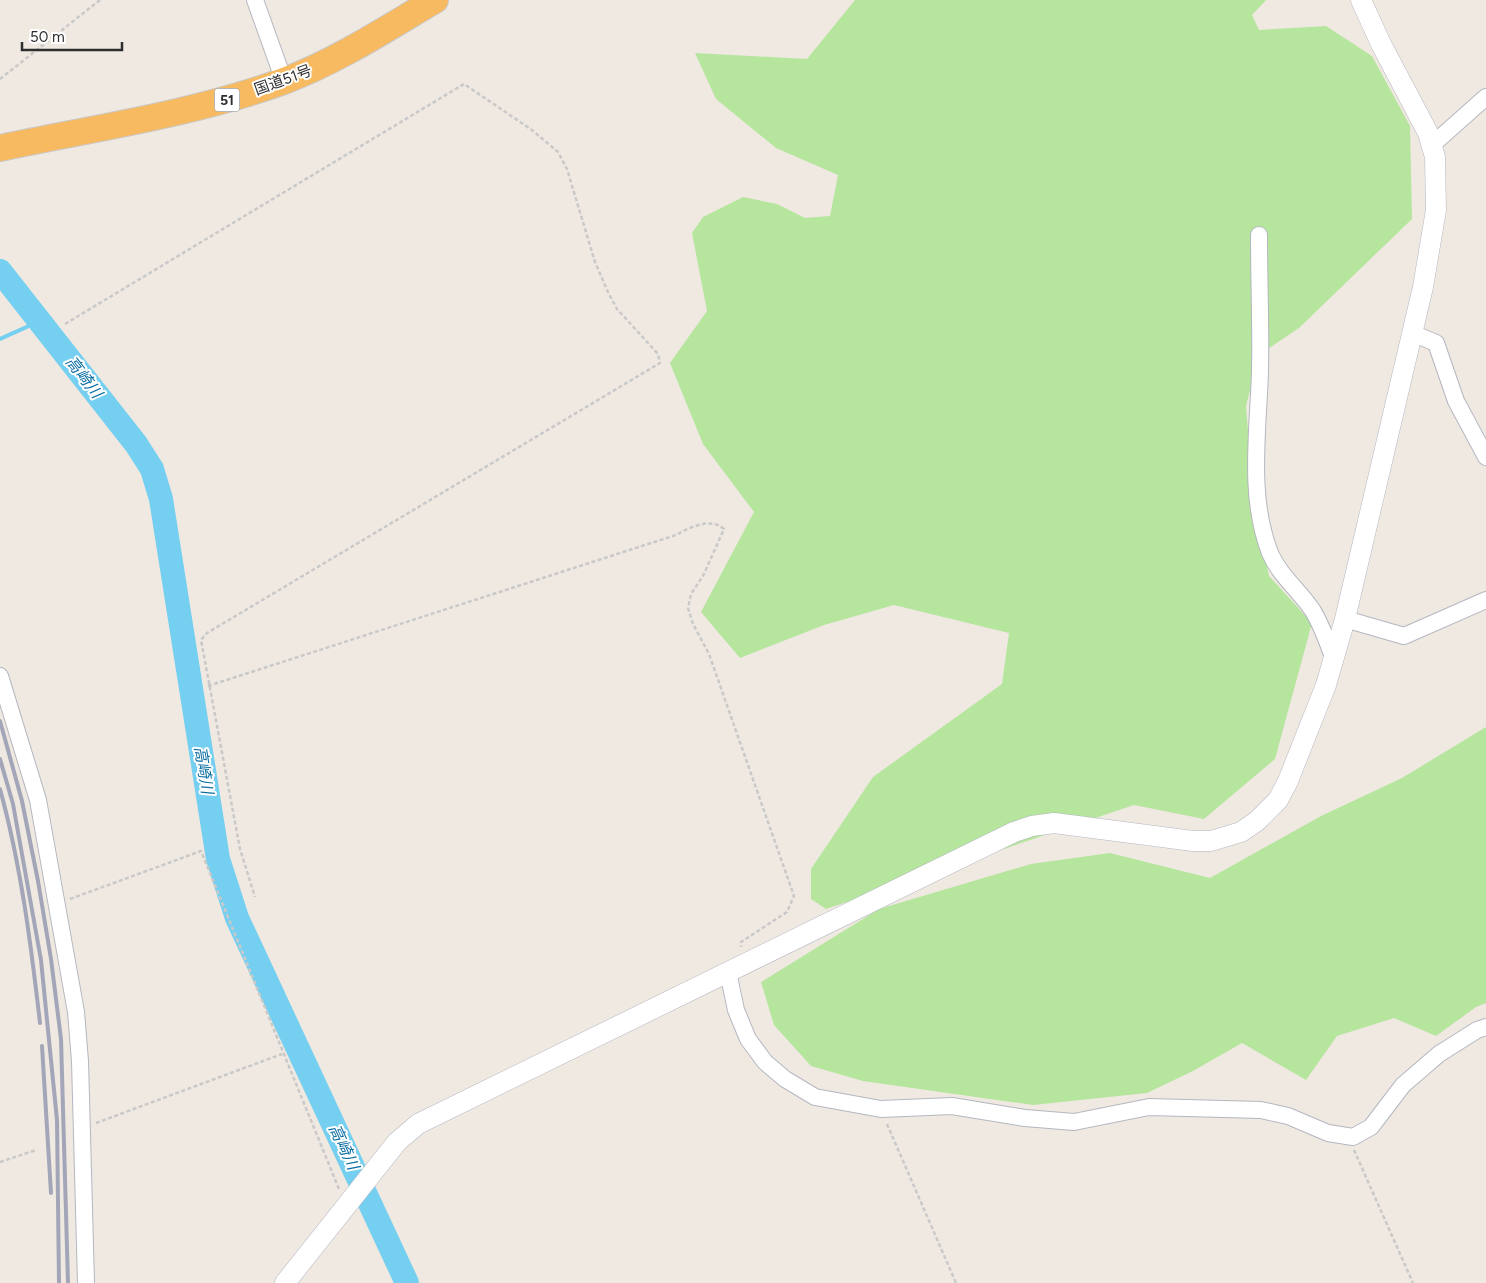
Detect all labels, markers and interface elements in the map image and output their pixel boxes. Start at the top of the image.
scale bar [22,20,122,52]
text: 50 m [30,28,65,46]
street label: 国道51号 [252,61,314,99]
road number: 51 [214,88,240,112]
water label: 高崎川 [62,352,107,403]
water label: 高崎川 [191,745,217,797]
water label: 高崎川 [325,1121,364,1175]

